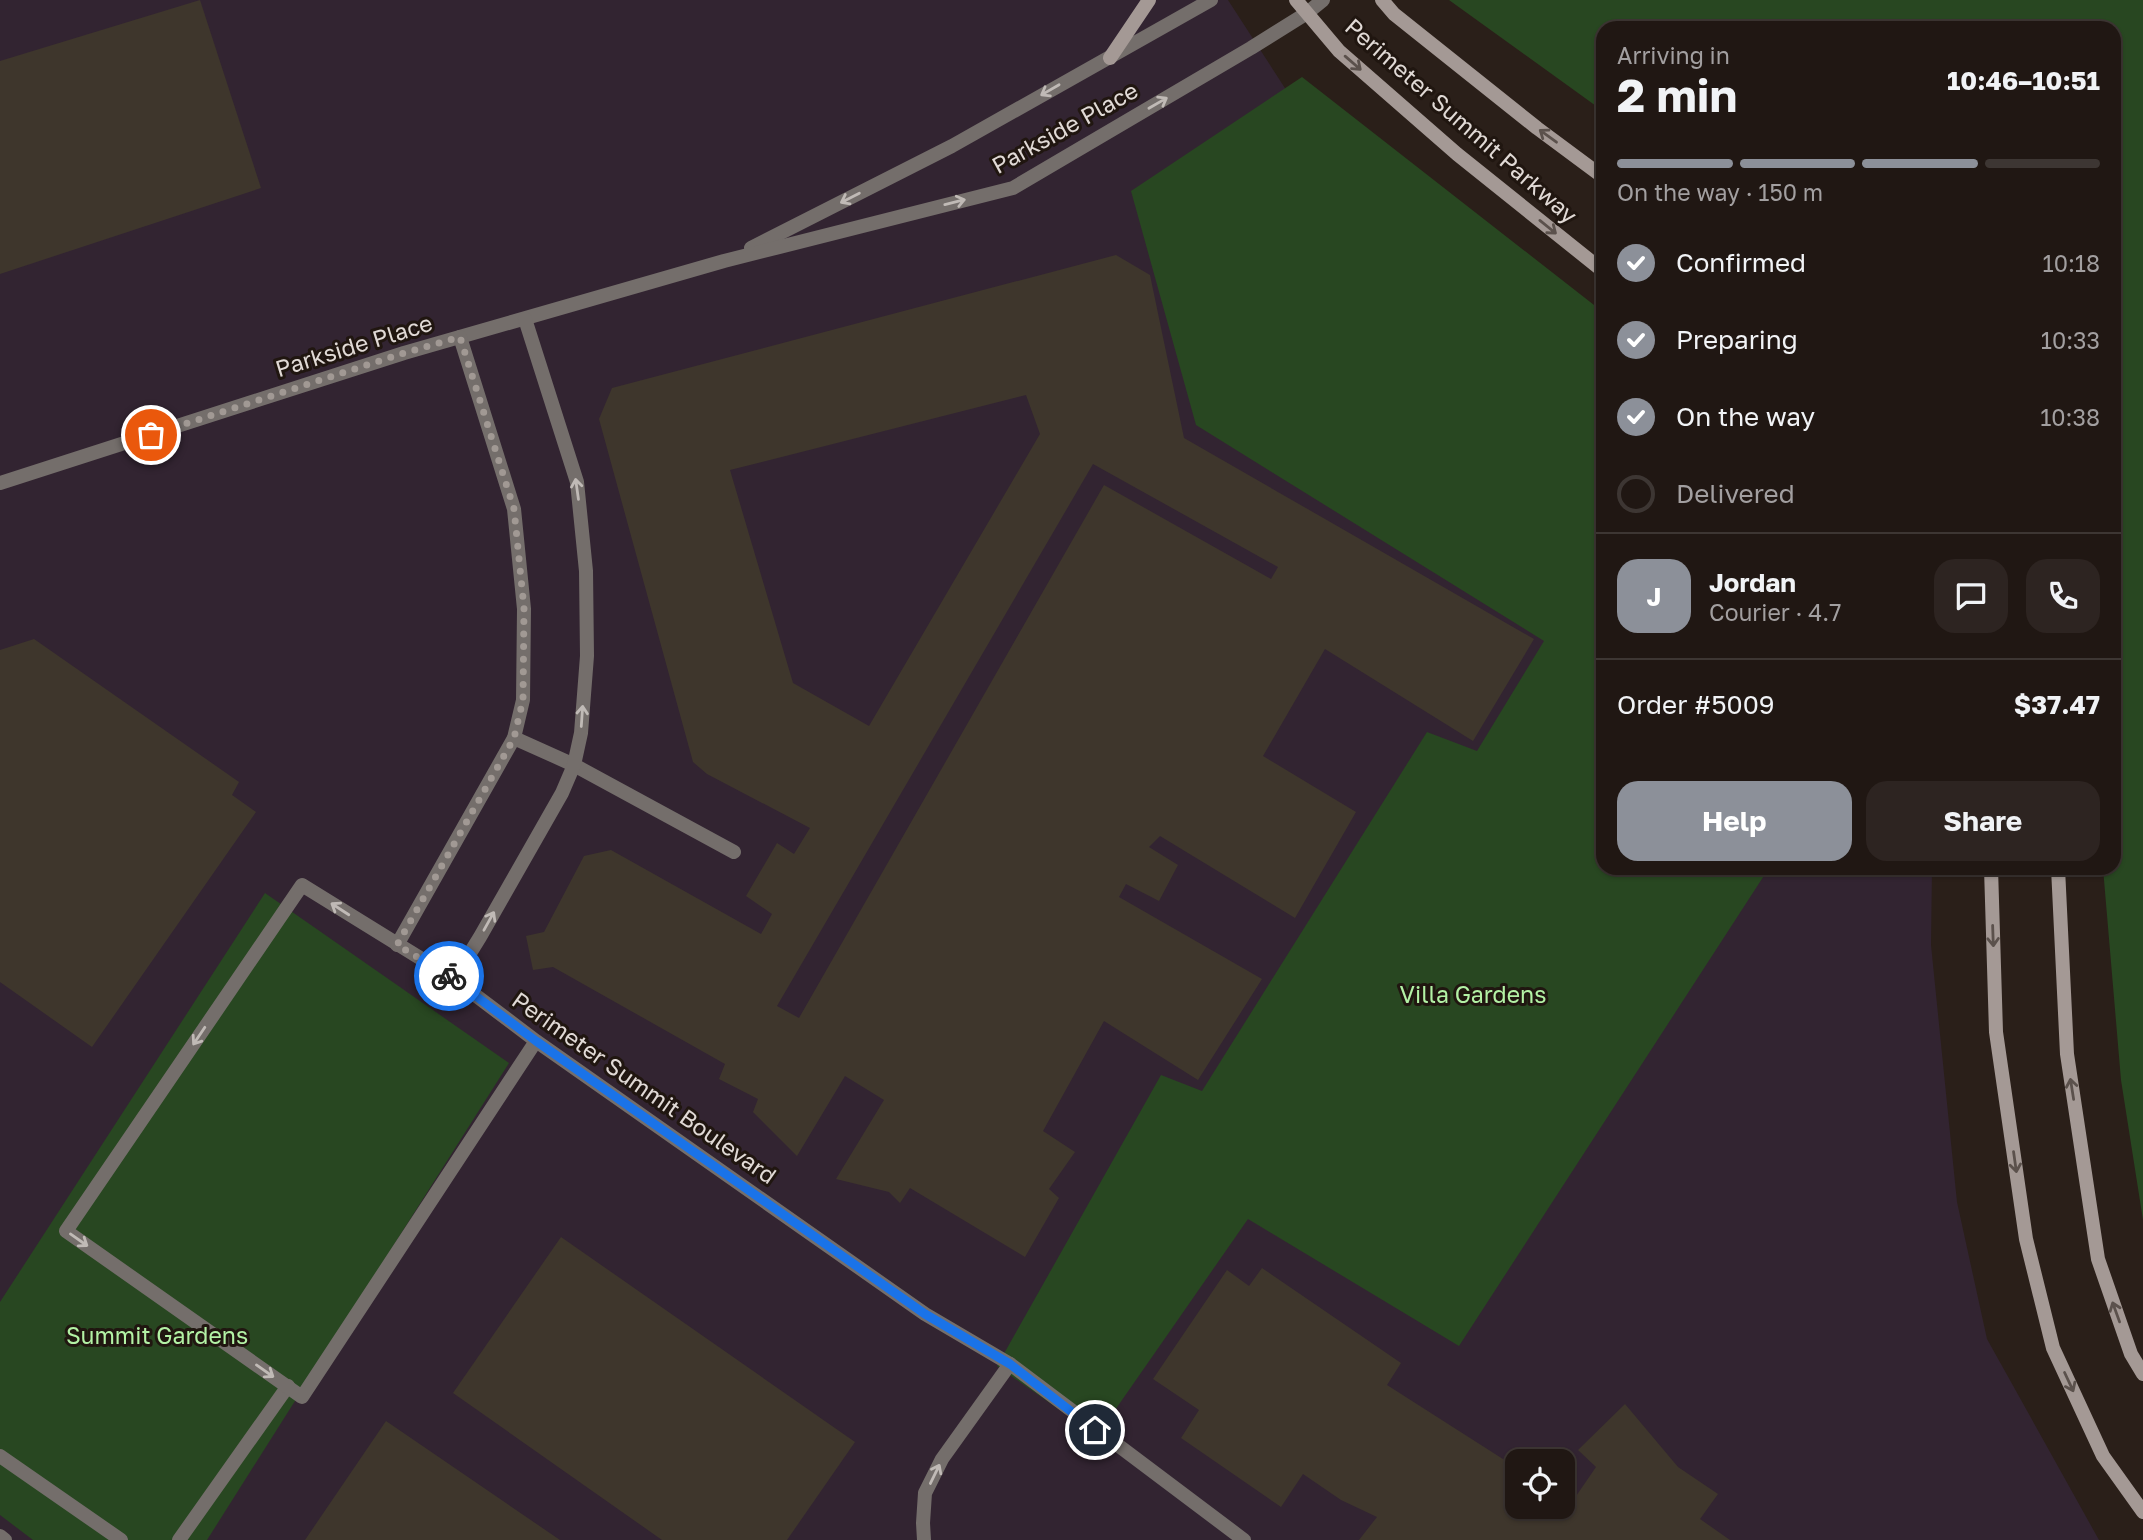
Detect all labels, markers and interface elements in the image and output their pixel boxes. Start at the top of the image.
street label: Perimeter Summit Parkway [1340,12,1584,229]
text: Arriving in [1617,41,1730,69]
one-way arrow [1344,55,1362,71]
text: 10:46–10:51 [1947,65,2100,96]
text: 2 min [1617,67,1737,122]
street label: Parkside Place [987,75,1142,179]
one-way arrow [1040,84,1061,97]
one-way arrow [1147,96,1168,109]
one-way arrow [1539,129,1558,143]
text: On the way · 150 m [1617,178,1823,206]
one-way arrow [840,191,861,205]
one-way arrow [943,195,966,208]
one-way arrow [1539,219,1557,235]
icon: check [1617,244,1655,282]
text: Confirmed [1676,247,1806,278]
text: 10:18 [2043,249,2100,277]
street label: Parkside Place [272,308,436,382]
icon: check [1617,321,1655,359]
text: Preparing [1676,324,1798,355]
text: 10:33 [2041,326,2100,354]
icon: check [1617,398,1655,436]
text: On the way [1676,401,1815,432]
text: 10:38 [2040,403,2100,431]
pin [121,405,181,465]
icon: bag [132,416,170,454]
one-way arrow [570,478,583,501]
text: Delivered [1676,478,1795,509]
button: chat [1934,559,2008,633]
button: phone [2026,559,2100,633]
text: Jordan [1709,567,1796,598]
text: J [1647,581,1661,612]
text: Courier · 4.7 [1709,598,1841,626]
text: Order #5009 [1617,689,1775,720]
text: $37.47 [2014,689,2100,720]
one-way arrow [576,705,589,728]
button: Help [1617,781,1852,861]
button: Share [1866,781,2100,861]
one-way arrow [330,901,350,915]
one-way arrow [482,912,496,932]
one-way arrow [1986,924,2000,947]
courier [414,941,484,1011]
icon: bike [430,957,468,995]
park label: Villa Gardens [1400,980,1546,1008]
street label: Perimeter Summit Boulevard [507,985,782,1189]
one-way arrow [192,1026,206,1045]
one-way arrow [2065,1078,2078,1101]
one-way arrow [2009,1150,2022,1173]
one-way arrow [69,1233,88,1247]
one-way arrow [2109,1301,2122,1323]
park label: Summit Gardens [66,1321,248,1349]
one-way arrow [255,1364,274,1378]
one-way arrow [2063,1371,2076,1392]
pin [1065,1400,1125,1460]
icon: home [1076,1411,1114,1449]
map controls [1505,1449,1575,1519]
button: locate [1505,1449,1575,1519]
one-way arrow [928,1464,942,1485]

